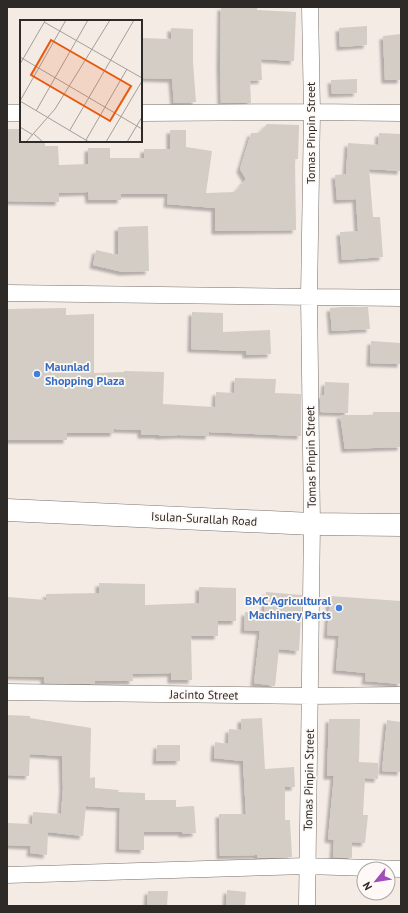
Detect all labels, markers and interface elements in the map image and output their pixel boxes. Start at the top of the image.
inset map [20,20,142,142]
street label: Tomas Pinpin Street [303,82,318,184]
place label: Maunlad Shopping Plaza [45,359,124,388]
marker: Maunlad Shopping Plaza [32,369,42,379]
street label: Tomas Pinpin Street [302,406,319,508]
street label: Isulan-Surallah Road [151,508,258,529]
place label: BMC Agricultural Machinery Parts [245,593,331,622]
marker: BMC Agricultural Machinery Parts [334,603,344,613]
street label: Jacinto Street [168,686,239,703]
street label: Tomas Pinpin Street [300,729,317,831]
north arrow [356,861,396,901]
text: N [359,879,375,893]

